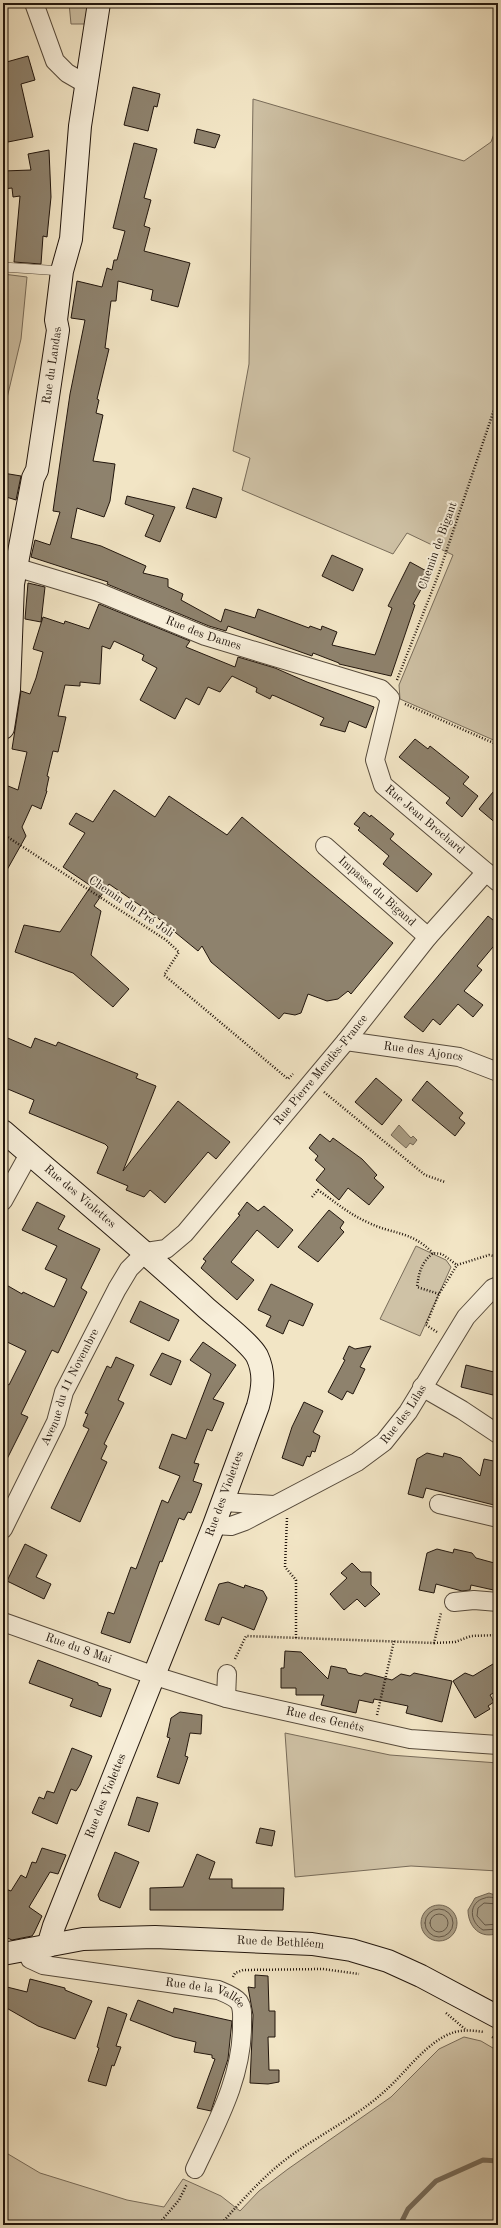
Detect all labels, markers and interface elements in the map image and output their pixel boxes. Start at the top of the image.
street label: Rue du Landas [41,326,64,405]
street label: Chemin de Bigant [417,501,459,591]
street label: Rue des Dames [164,614,243,653]
street label: Rue Jean Brochard [382,783,466,857]
street label: Impasse du Bigand [336,855,418,929]
street label: Chemin du Pré Joli [86,874,176,940]
street label: Rue Pierre Mendès-France [272,1012,370,1128]
street label: Rue des Ajoncs [383,1040,465,1064]
street label: Rue des Violettes [41,1163,118,1231]
street label: Avenue du 11 Novembre [39,1327,102,1448]
street label: Rue des Lilas [379,1383,429,1447]
street label: Rue des Violettes [204,1450,246,1538]
street label: Rue du 8 Mai [44,1631,113,1666]
street label: Rue des Genêts [285,1705,365,1735]
street label: Rue des Violettes [84,1752,128,1840]
street label: Rue de Bethléem [236,1935,325,1952]
street label: Rue de la Vallée [164,1977,247,2010]

